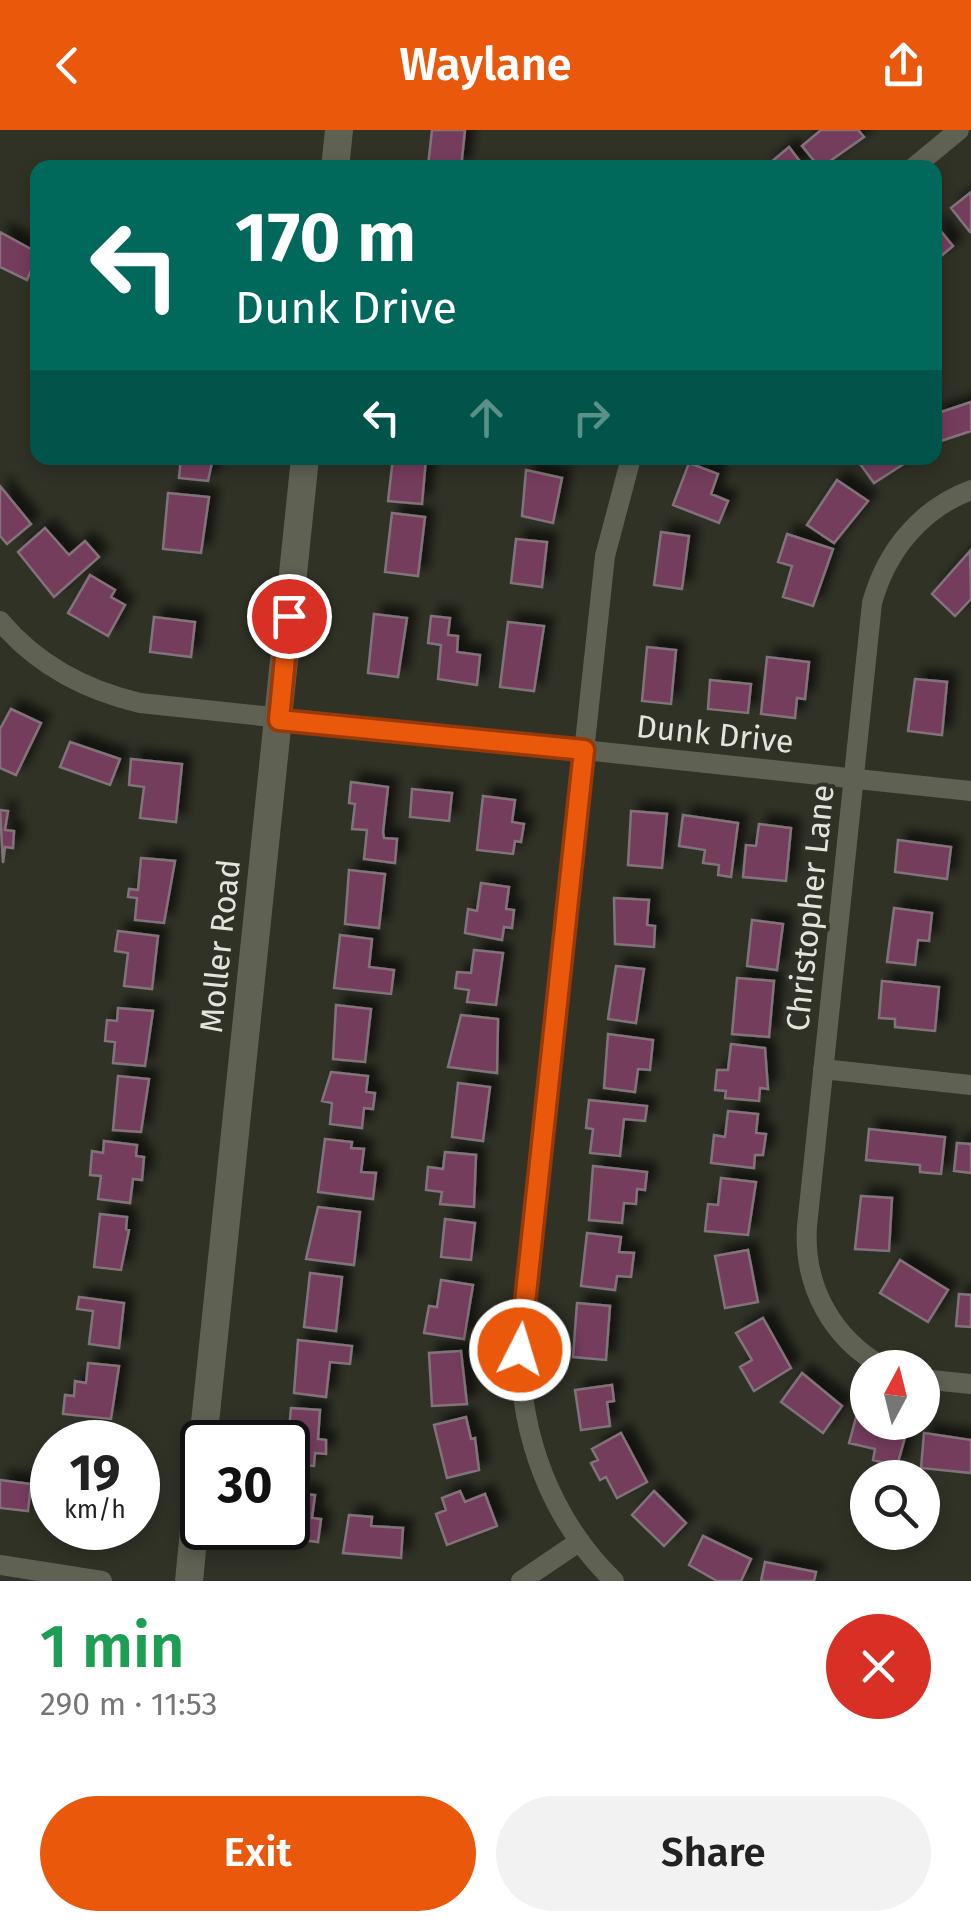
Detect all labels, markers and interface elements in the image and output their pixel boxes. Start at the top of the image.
icon: back [40,38,95,93]
text: Waylane [399,38,572,92]
icon: share [876,38,931,93]
text: 170 m [235,196,416,280]
icon: left [70,200,200,330]
text: Dunk Drive [235,281,457,335]
icon: left [354,390,409,445]
icon: ahead [459,390,514,445]
icon: right [564,390,619,445]
pin [247,574,332,659]
icon: arrive [262,589,317,644]
street label: Dunk Drive [635,707,795,761]
street label: Christopher Lane [778,783,842,1033]
street label: Moller Road [192,857,248,1035]
position arrow [468,1298,572,1402]
north arrow [850,1350,940,1440]
map controls [850,1350,940,1550]
speed limit sign: 30 [180,1420,310,1550]
text: 19 [69,1443,121,1503]
button: search [850,1460,940,1550]
text: km/h [64,1495,126,1525]
text: 1 min [40,1611,185,1683]
button: close [826,1614,931,1719]
text: 290 m · 11:53 [40,1685,218,1723]
button: Exit [40,1796,476,1911]
button: Share [496,1796,931,1911]

